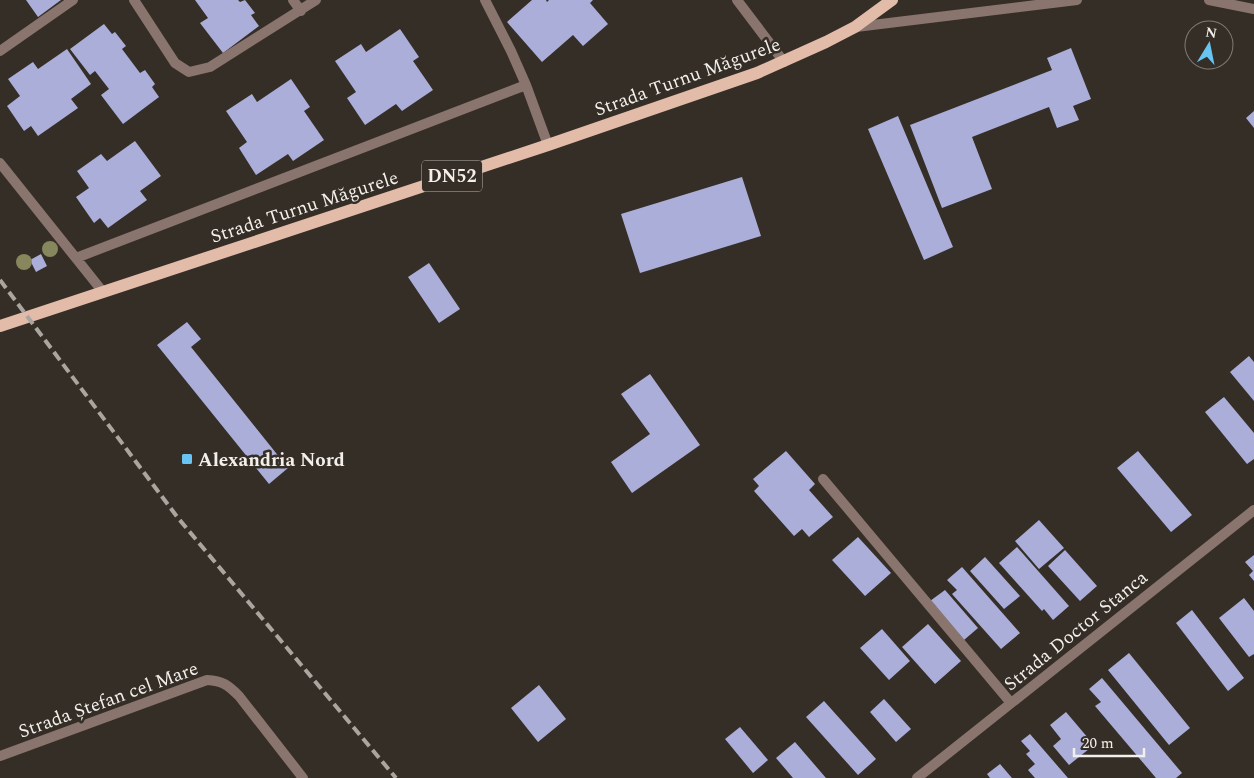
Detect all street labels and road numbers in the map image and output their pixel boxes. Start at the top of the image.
street label: Strada Turnu Măgurele [590,30,785,125]
road number: DN52 [422,160,482,192]
street label: Strada Turnu Măgurele [207,163,402,252]
street label: Strada Doctor Stanca [998,563,1155,698]
street label: Strada Ștefan cel Mare [14,654,203,746]

